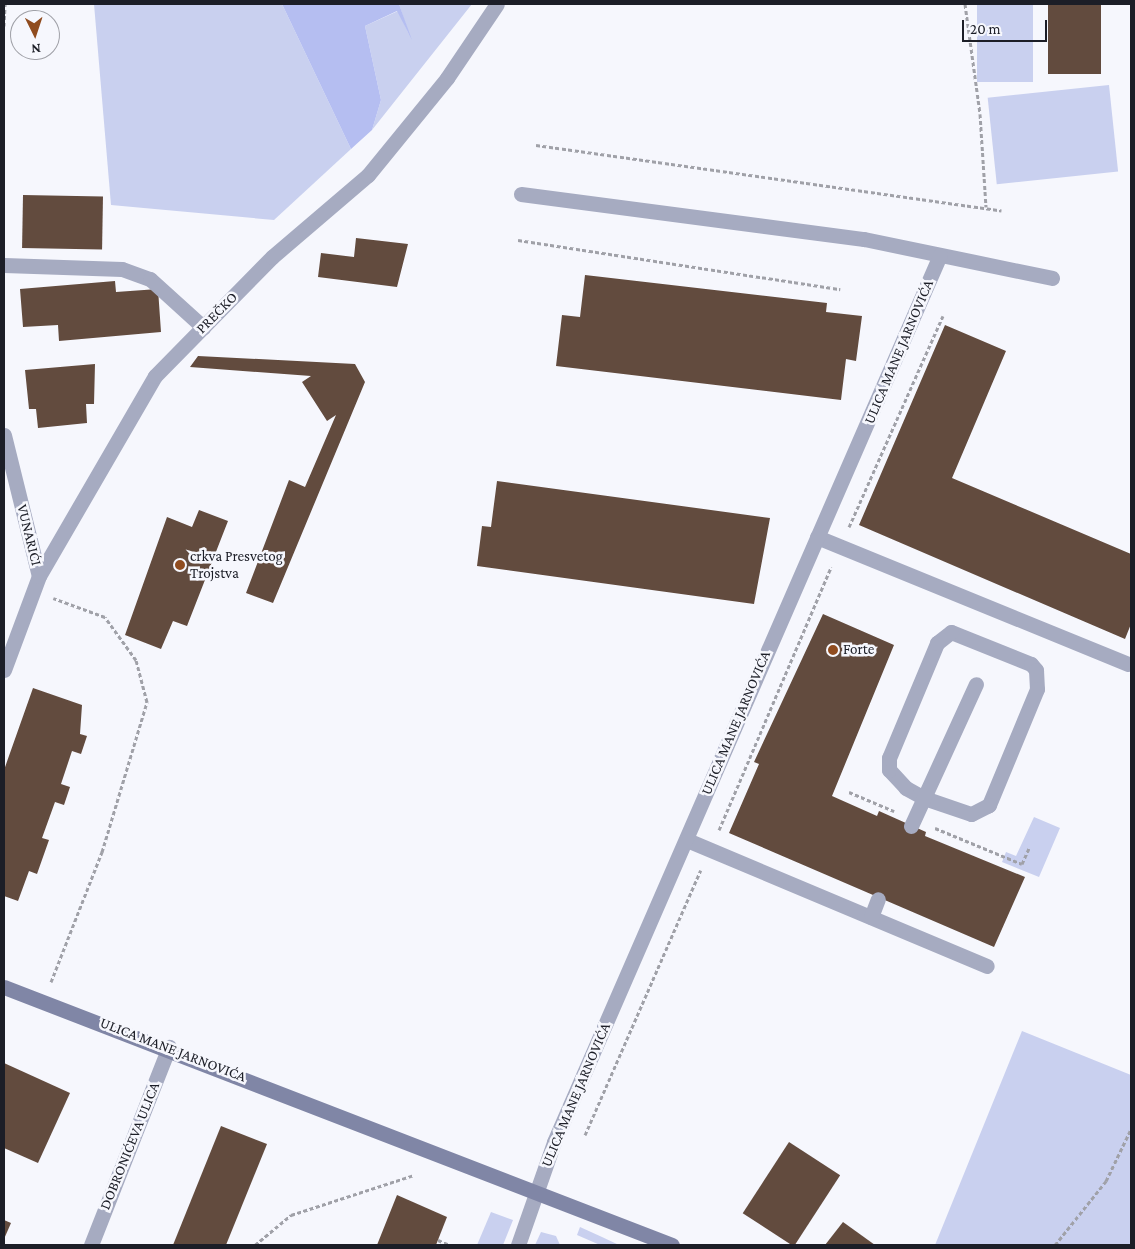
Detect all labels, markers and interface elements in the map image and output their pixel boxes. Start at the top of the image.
north arrow [10,10,60,60]
scale bar [965,10,1050,42]
text: 20 m [970,21,1001,37]
text: N [31,41,41,57]
street label: ULICA MANE JARNOVIĆA [860,277,938,427]
street label: PREČKO [193,289,241,337]
street label: VUNARIĆI [13,502,45,568]
place label: crkva Presvetog Trojstva [190,547,283,582]
marker: crkva Presvetog Trojstva [174,559,186,571]
place label: Forte [843,641,874,659]
marker: Forte [827,644,839,656]
street label: ULICA MANE JARNOVIĆA [697,648,775,798]
street label: ULICA MANE JARNOVIĆA [97,1014,249,1086]
street label: ULICA MANE JARNOVIĆA [537,1020,615,1170]
street label: DOBRONIĆEVA ULICA [96,1080,164,1212]

